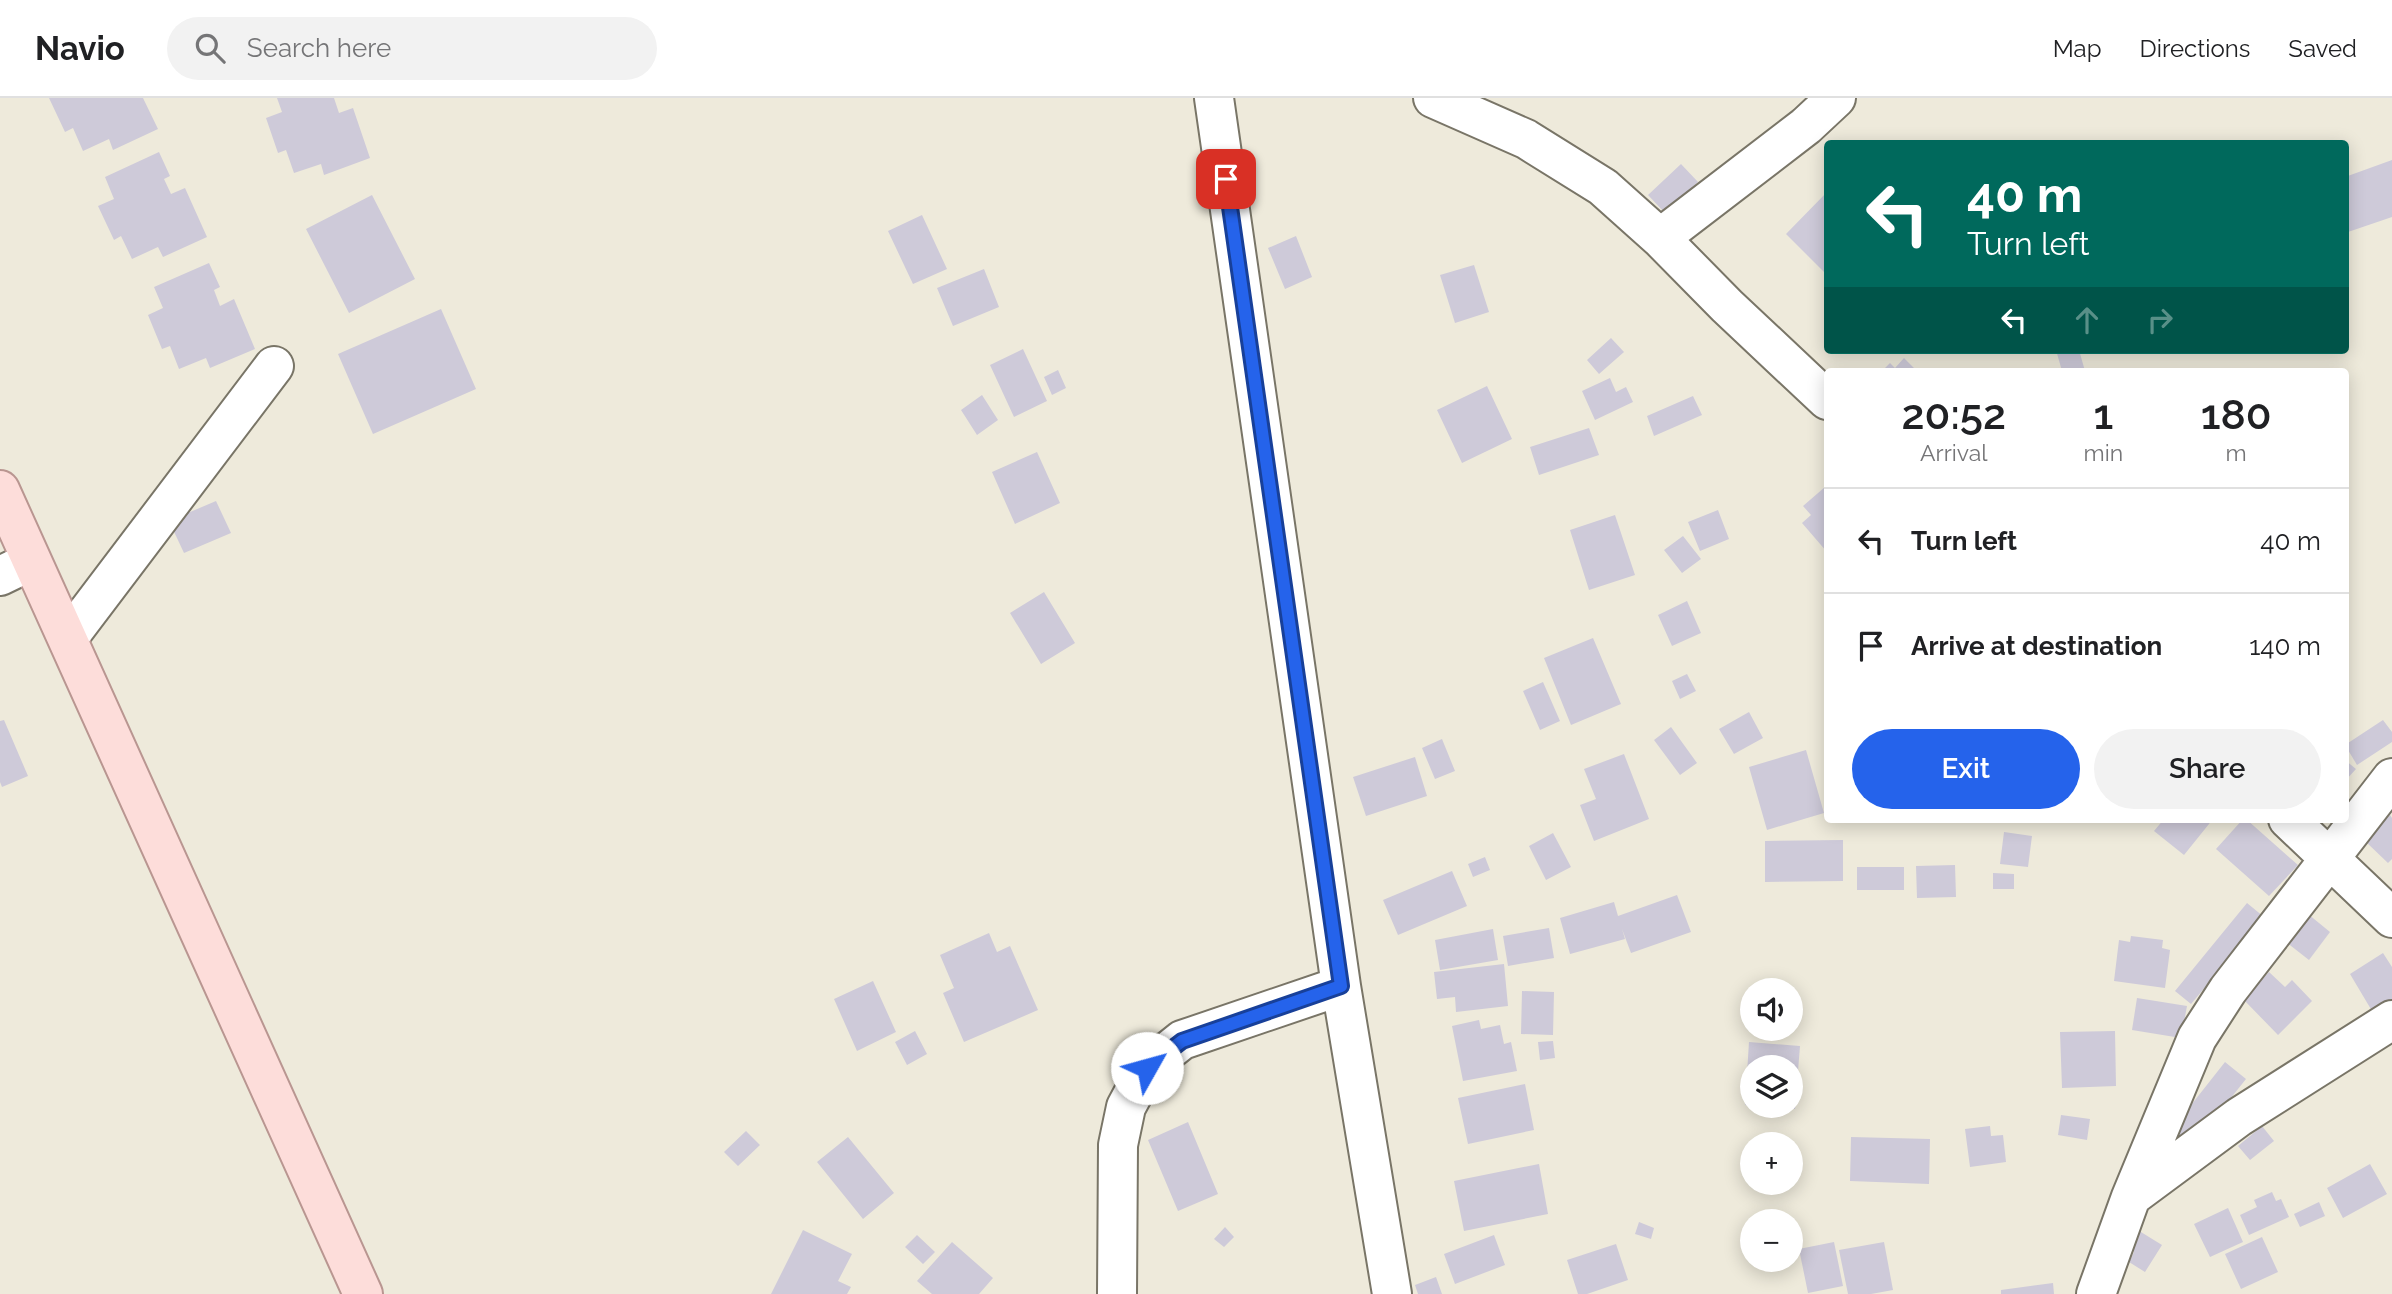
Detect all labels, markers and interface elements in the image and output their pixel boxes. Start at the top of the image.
search box [167,17,657,80]
text: Navio [35,29,125,68]
icon: search [191,29,229,67]
text: Search here [247,33,391,63]
text: Map [2053,34,2102,63]
text: Directions [2140,34,2250,63]
text: Saved [2288,34,2357,63]
pin [1196,149,1256,209]
icon: arrive [1207,160,1245,198]
text: 40 m [1967,166,2082,223]
icon: left [1852,168,1943,259]
text: Turn left [1967,225,2089,262]
icon: left [1995,301,2033,339]
icon: ahead [2068,301,2106,339]
icon: right [2141,301,2179,339]
text: 20:52 [1902,390,2006,439]
text: 1 [2093,390,2113,439]
text: 180 [2201,390,2271,439]
text: Arrival [1920,439,1987,466]
text: min [2084,439,2123,466]
text: m [2225,439,2247,466]
icon: left [1852,522,1890,560]
text: Turn left [1911,526,2017,556]
text: 40 m [2260,526,2321,556]
icon: arrive [1852,627,1890,665]
text: Arrive at destination [1911,631,2162,661]
text: 140 m [2249,631,2321,661]
button: Exit [1852,729,2080,809]
button: Share [2094,729,2321,809]
map controls [1740,978,1803,1272]
button: sound [1740,978,1803,1041]
position arrow [1110,1031,1184,1105]
button: layers [1740,1055,1803,1118]
button: + [1740,1132,1803,1195]
button: − [1740,1209,1803,1272]

